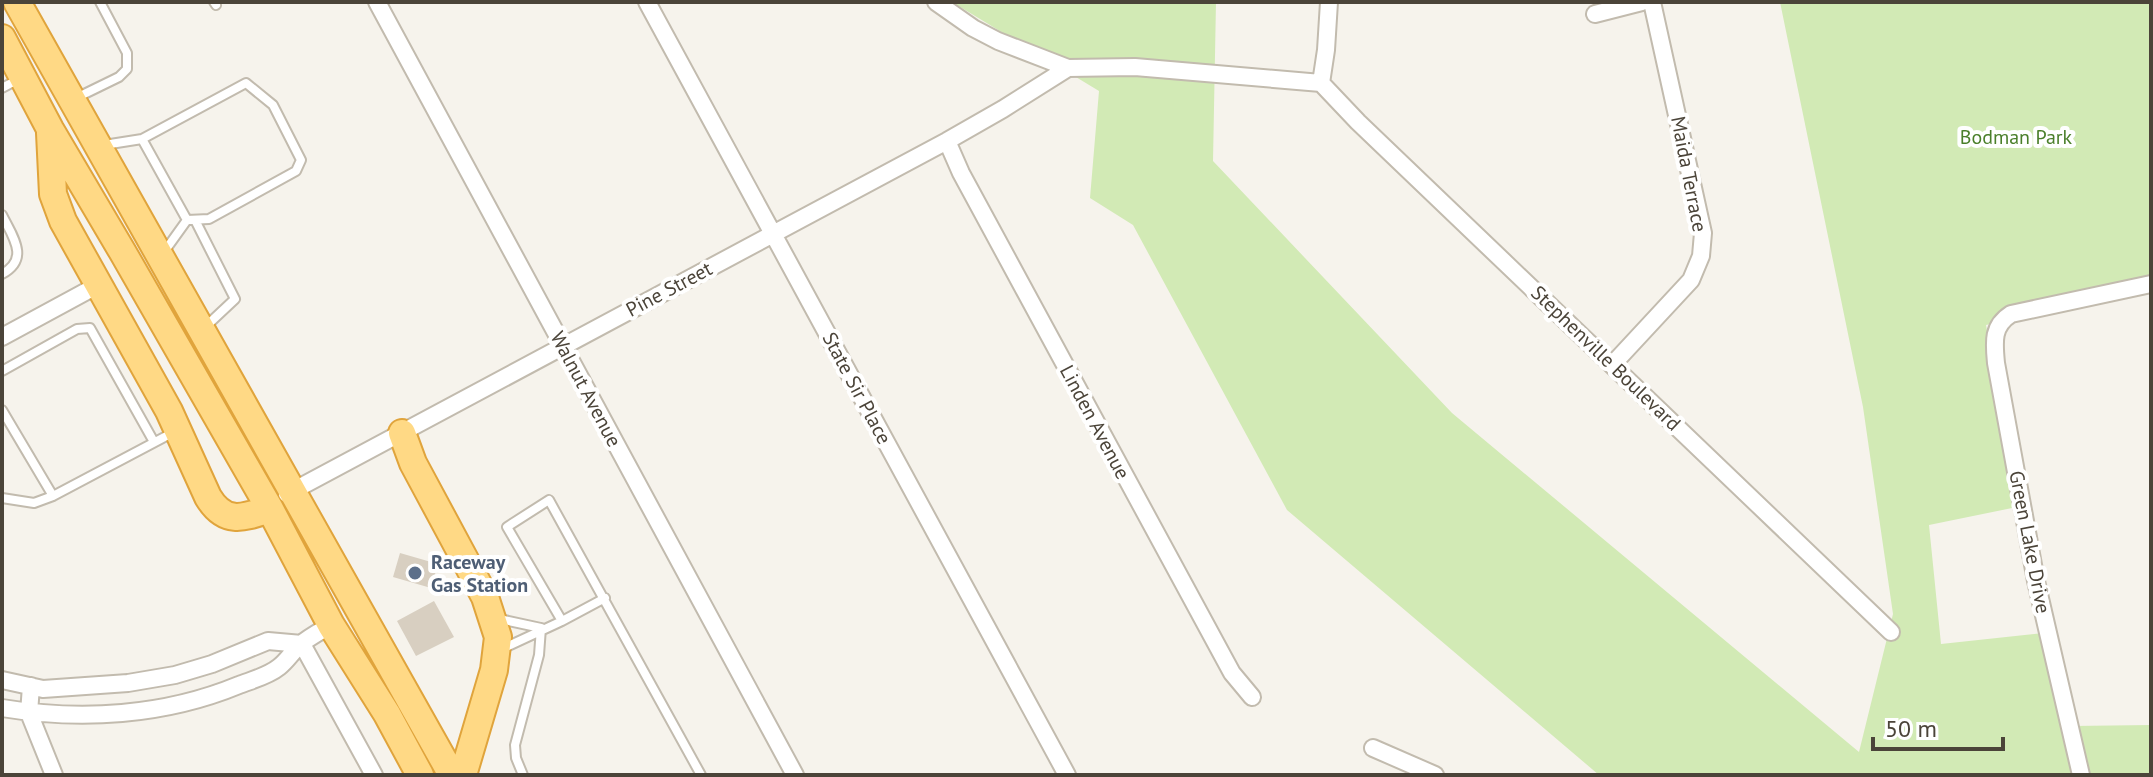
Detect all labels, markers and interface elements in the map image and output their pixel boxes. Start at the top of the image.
street label: Maida Terrace [1665,114,1713,234]
park label: Bodman Park [1960,124,2073,150]
street label: Pine Street [621,255,717,323]
street label: Stephenville Boulevard [1526,280,1686,436]
street label: Walnut Avenue [545,327,627,451]
street label: State Sir Place [817,328,897,448]
street label: Linden Avenue [1054,360,1136,484]
street label: Green Lake Drive [2003,468,2057,616]
place label: Raceway Gas Station [431,549,528,598]
marker: Raceway Gas Station [406,564,424,582]
scale bar [1873,701,2003,751]
text: 50 m [1885,713,1937,744]

